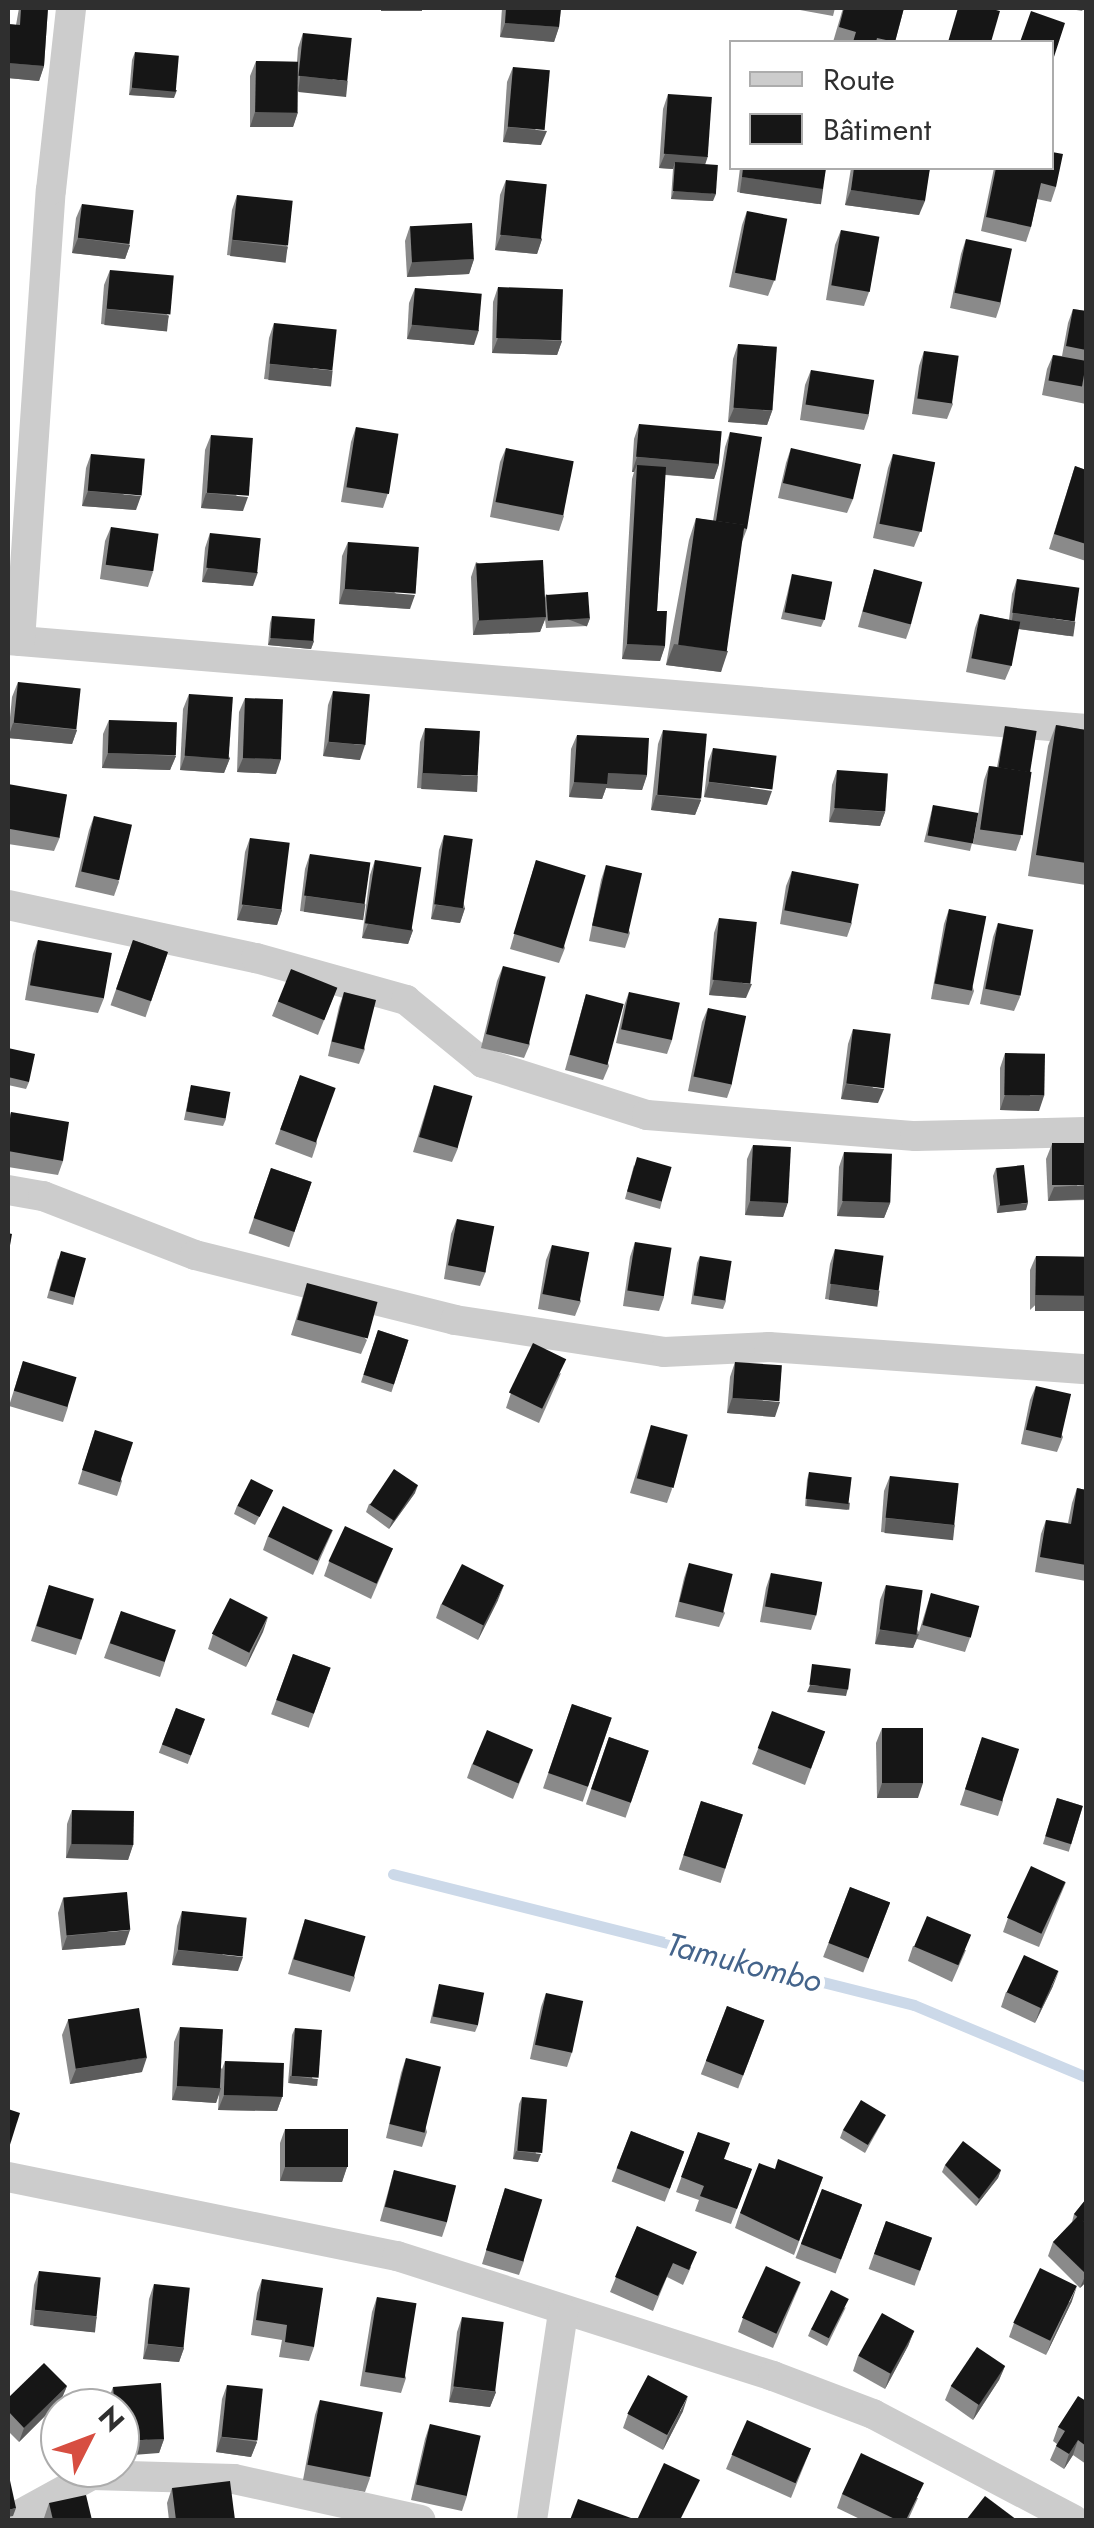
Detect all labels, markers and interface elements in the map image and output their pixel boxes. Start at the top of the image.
legend [729,40,1054,170]
text: Route [823,58,895,101]
text: Bâtiment [823,108,931,151]
water label: Tamukombo [662,1925,826,2001]
north arrow [40,2388,140,2488]
text: N [89,2397,134,2441]

